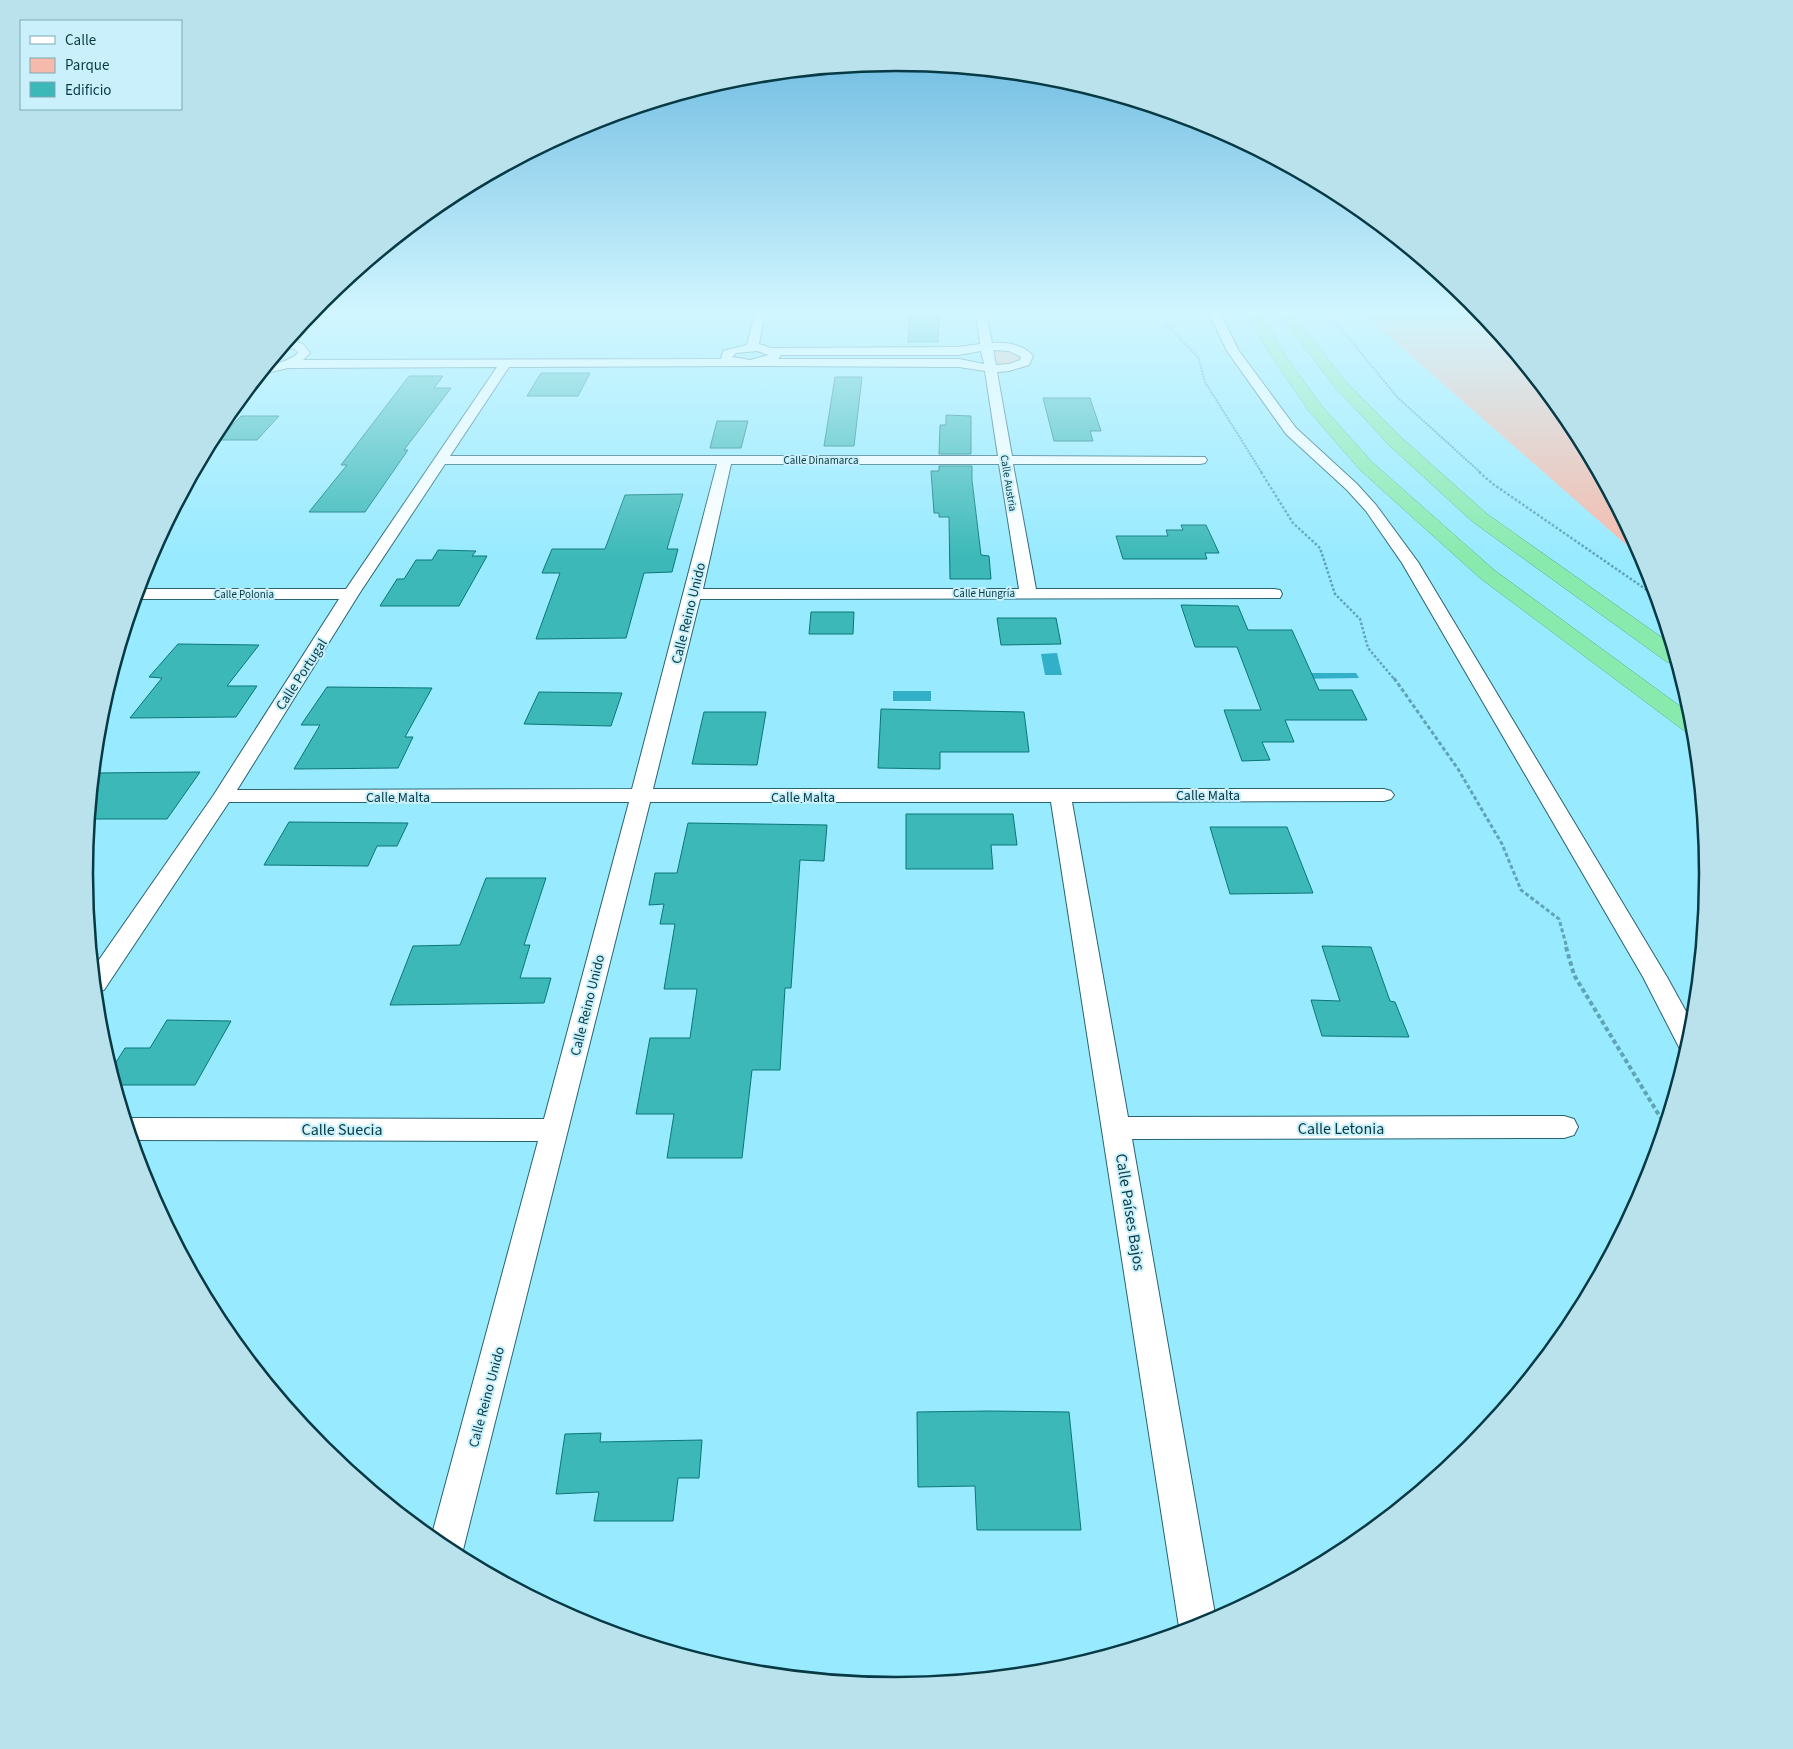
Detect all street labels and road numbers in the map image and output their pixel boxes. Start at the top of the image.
street label: Calle Dinamarca [784,453,858,468]
street label: Calle Austria [997,454,1020,512]
street label: Calle Reino Unido [667,561,711,666]
street label: Calle Hungría [953,586,1015,601]
street label: Calle Polonia [214,587,274,602]
street label: Calle Portugal [271,634,333,714]
street label: Calle Malta [1176,786,1240,806]
street label: Calle Malta [366,788,430,808]
street label: Calle Malta [771,788,835,808]
street label: Calle Reino Unido [566,953,610,1058]
street label: Calle Letonia [1298,1118,1384,1140]
street label: Calle Suecia [302,1119,382,1141]
street label: Calle Países Bajos [1110,1152,1150,1273]
street label: Calle Reino Unido [464,1345,510,1450]

